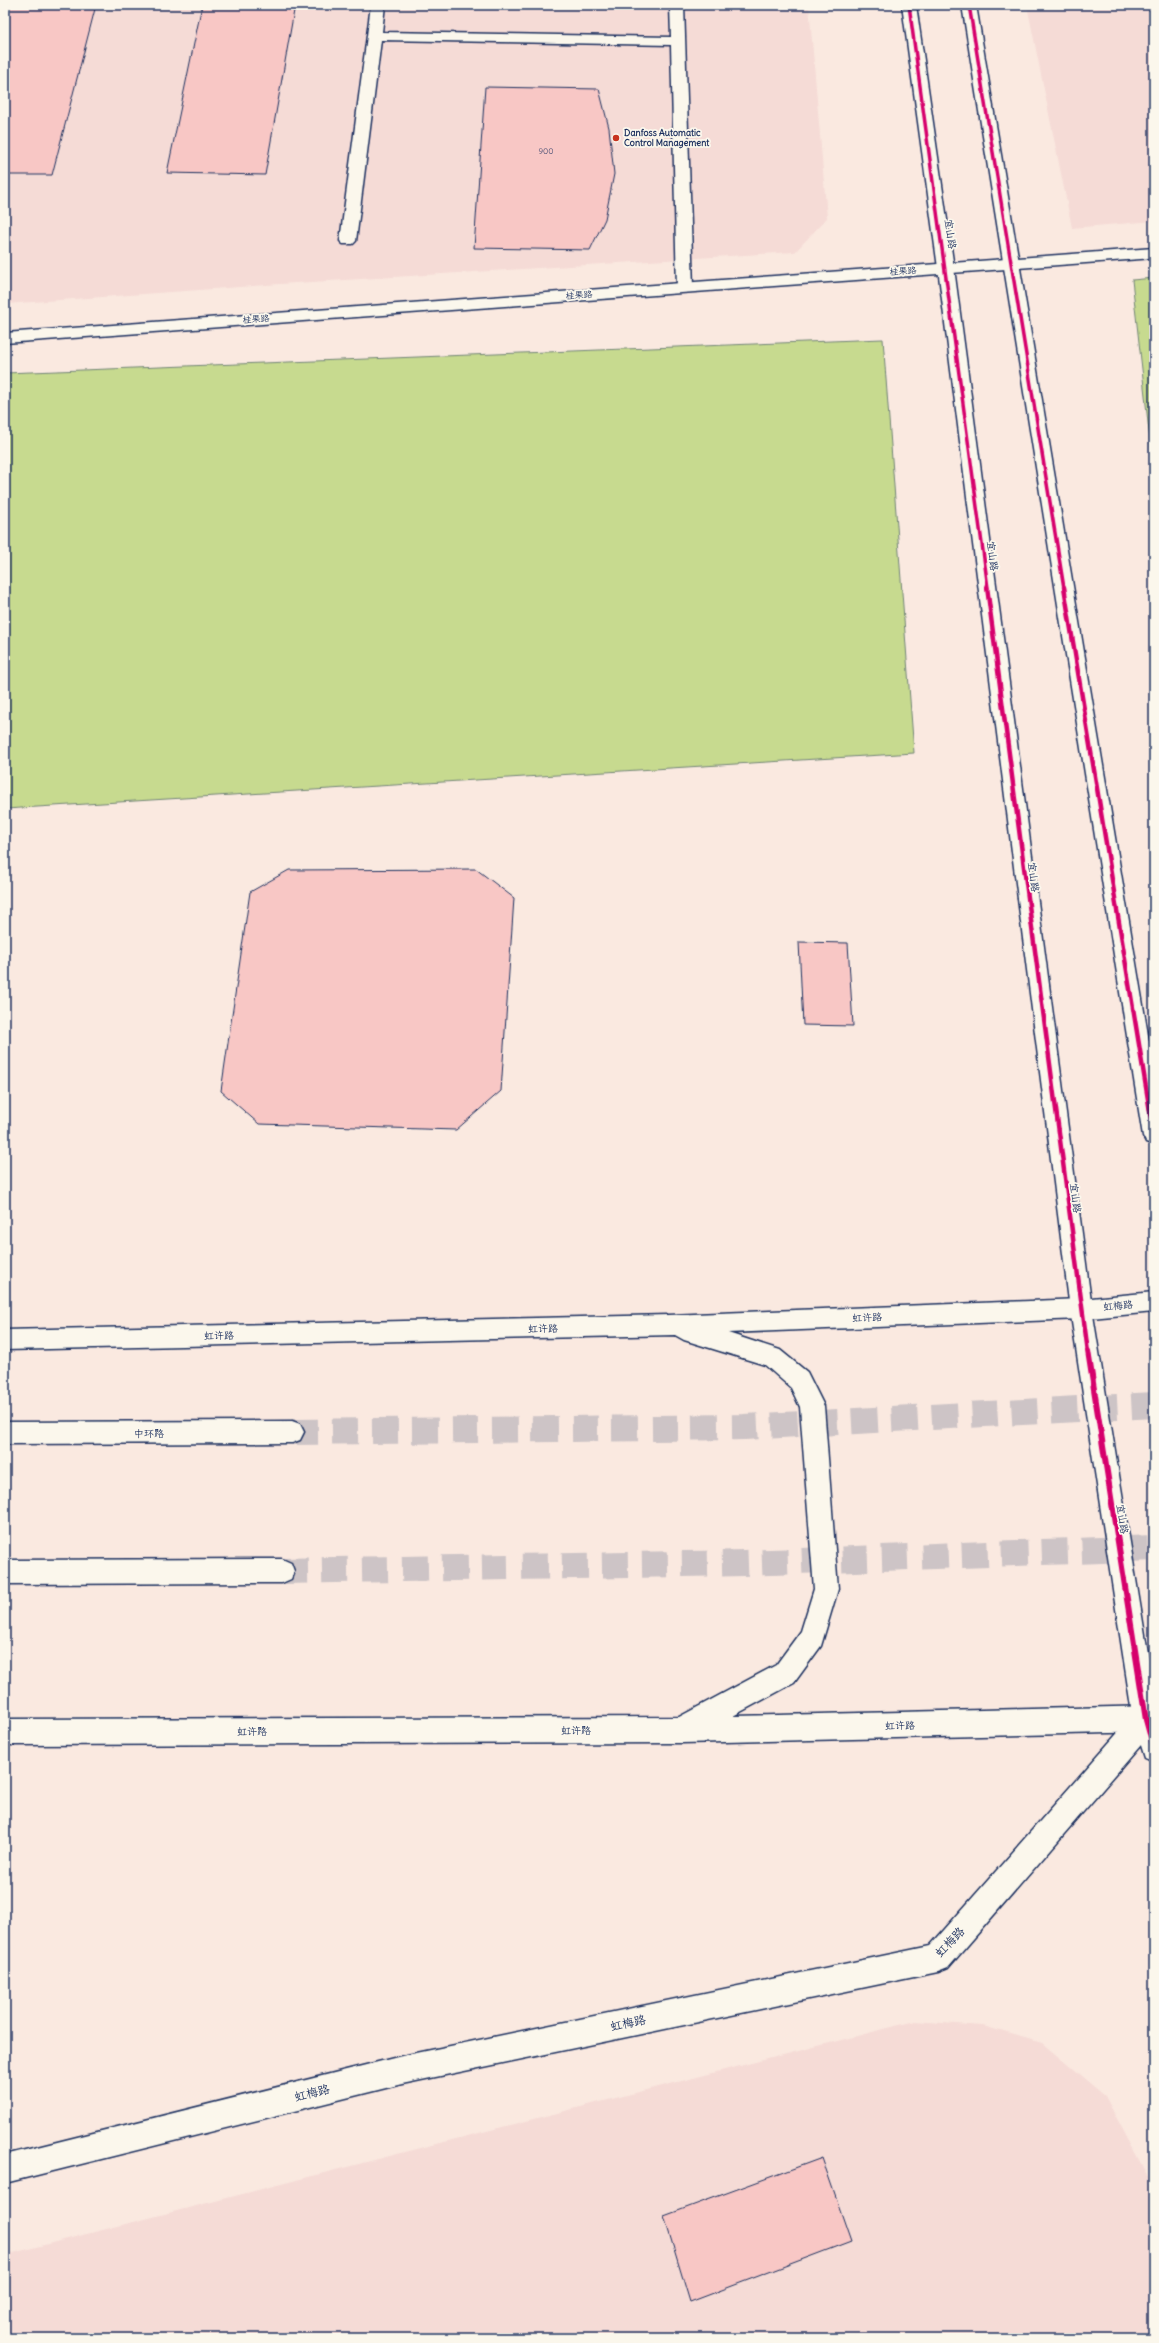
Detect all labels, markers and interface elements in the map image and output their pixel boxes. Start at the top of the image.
place label: Danfoss Automatic Control Management [624,127,710,149]
marker: Danfoss Automatic Control Management [611,133,621,143]
house number: 900 [538,146,554,156]
street label: 宜山路 [942,218,959,250]
street label: 桂果路 [889,264,917,277]
street label: 桂果路 [565,288,593,301]
street label: 桂果路 [242,312,270,325]
street label: 宜山路 [984,540,1001,572]
street label: 宜山路 [1025,861,1042,893]
street label: 宜山路 [1067,1182,1084,1214]
street label: 虹梅路 [1103,1298,1134,1313]
street label: 虹许路 [852,1310,882,1325]
street label: 虹许路 [528,1322,558,1335]
street label: 虹许路 [204,1329,234,1342]
street label: 中环路 [134,1427,164,1440]
street label: 宜山路 [1114,1503,1131,1535]
street label: 虹许路 [885,1719,915,1732]
street label: 虹许路 [561,1724,591,1737]
street label: 虹许路 [237,1725,267,1738]
street label: 虹梅路 [932,1923,968,1960]
street label: 虹梅路 [609,2011,647,2034]
street label: 虹梅路 [293,2081,331,2104]

